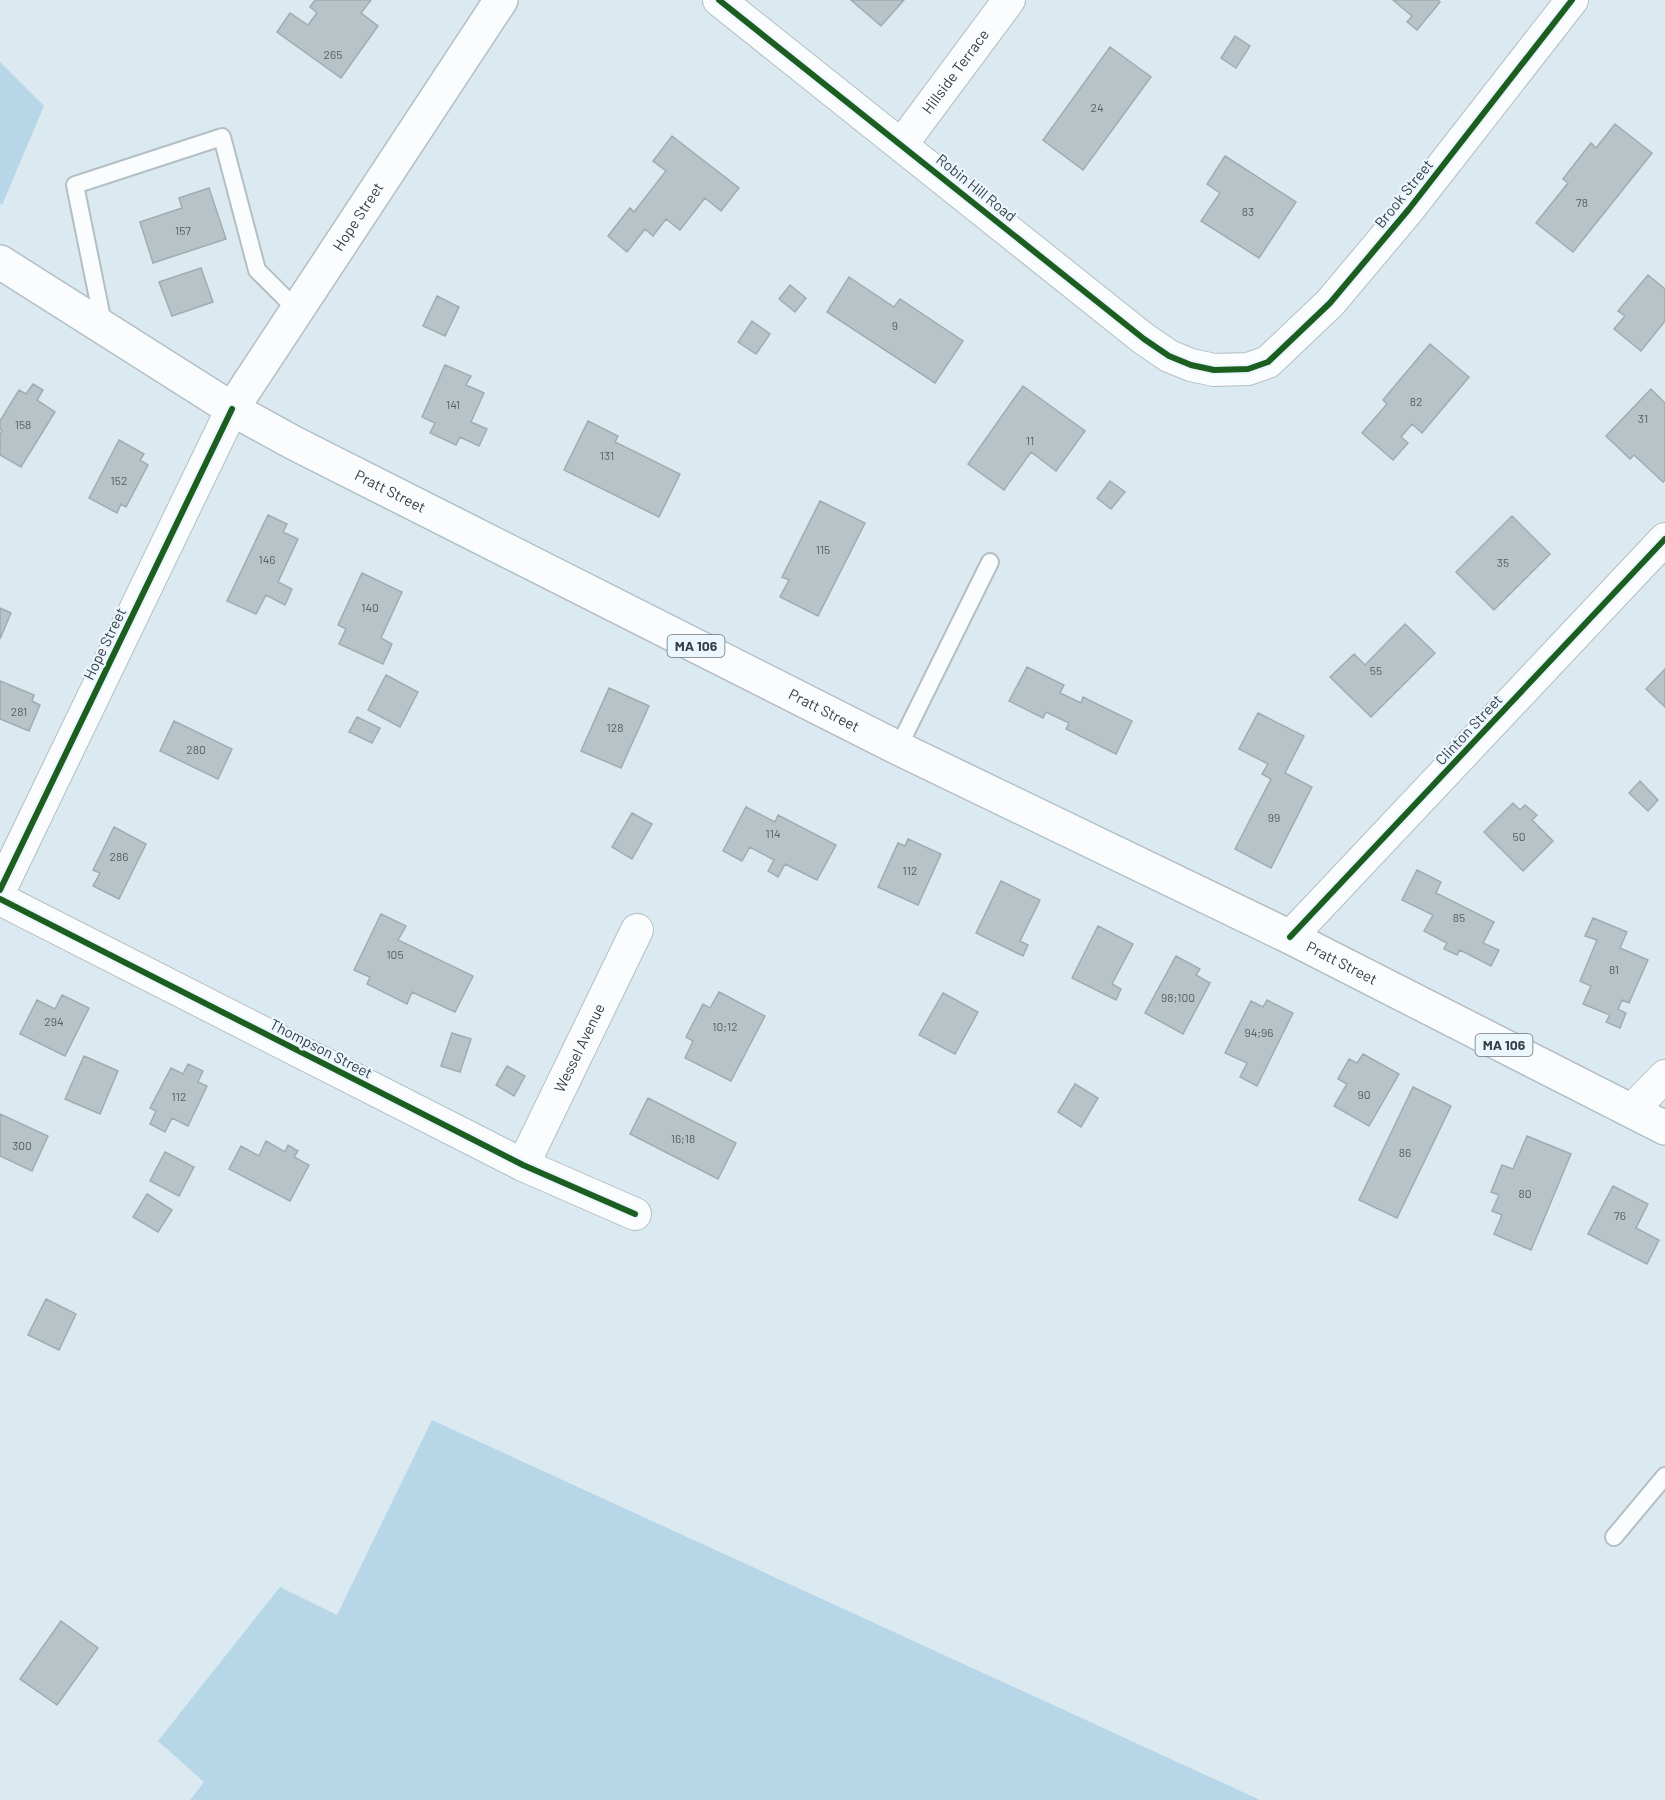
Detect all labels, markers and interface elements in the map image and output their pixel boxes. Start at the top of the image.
street label: Hillside Terrace [918,25,992,117]
house number: 265 [324,47,342,61]
house number: 24 [1090,100,1104,114]
street label: Robin Hill Road [933,150,1020,225]
street label: Brook Street [1370,156,1436,231]
street label: Hope Street [329,179,387,254]
house number: 78 [1576,195,1588,209]
house number: 83 [1242,204,1254,218]
house number: 157 [175,223,191,237]
house number: 9 [892,318,898,332]
house number: 82 [1410,394,1422,408]
house number: 141 [446,397,460,411]
house number: 31 [1638,411,1648,425]
house number: 158 [15,417,31,431]
house number: 11 [1026,433,1034,447]
house number: 131 [600,448,614,462]
street label: Pratt Street [352,465,429,516]
house number: 152 [111,473,127,487]
house number: 115 [816,542,830,556]
house number: 146 [259,552,276,566]
house number: 35 [1497,555,1509,569]
house number: 140 [361,600,379,614]
street label: Hope Street [79,605,129,683]
road number: MA 106 [668,635,724,657]
house number: 55 [1370,663,1382,677]
street label: Pratt Street [786,684,863,735]
street label: Clinton Street [1431,690,1506,768]
house number: 281 [11,704,27,718]
house number: 128 [607,720,623,734]
house number: 280 [186,742,206,756]
house number: 99 [1268,810,1280,824]
house number: 114 [765,826,781,840]
house number: 50 [1513,829,1525,843]
house number: 286 [110,849,128,863]
house number: 112 [903,863,917,877]
house number: 85 [1453,910,1465,924]
street label: Pratt Street [1304,937,1380,988]
house number: 105 [386,947,404,961]
house number: 81 [1609,962,1619,976]
house number: 98;100 [1161,990,1195,1004]
street label: Wessel Avenue [550,1000,608,1095]
house number: 294 [44,1014,64,1028]
street label: Thompson Street [267,1014,376,1082]
house number: 10;12 [712,1019,738,1033]
house number: 94;96 [1244,1025,1274,1039]
road number: MA 106 [1476,1034,1532,1056]
house number: 90 [1357,1087,1371,1101]
house number: 112 [172,1089,186,1103]
house number: 16;18 [671,1131,695,1145]
house number: 300 [12,1138,32,1152]
house number: 86 [1399,1145,1411,1159]
house number: 80 [1518,1186,1532,1200]
house number: 76 [1614,1208,1626,1222]

